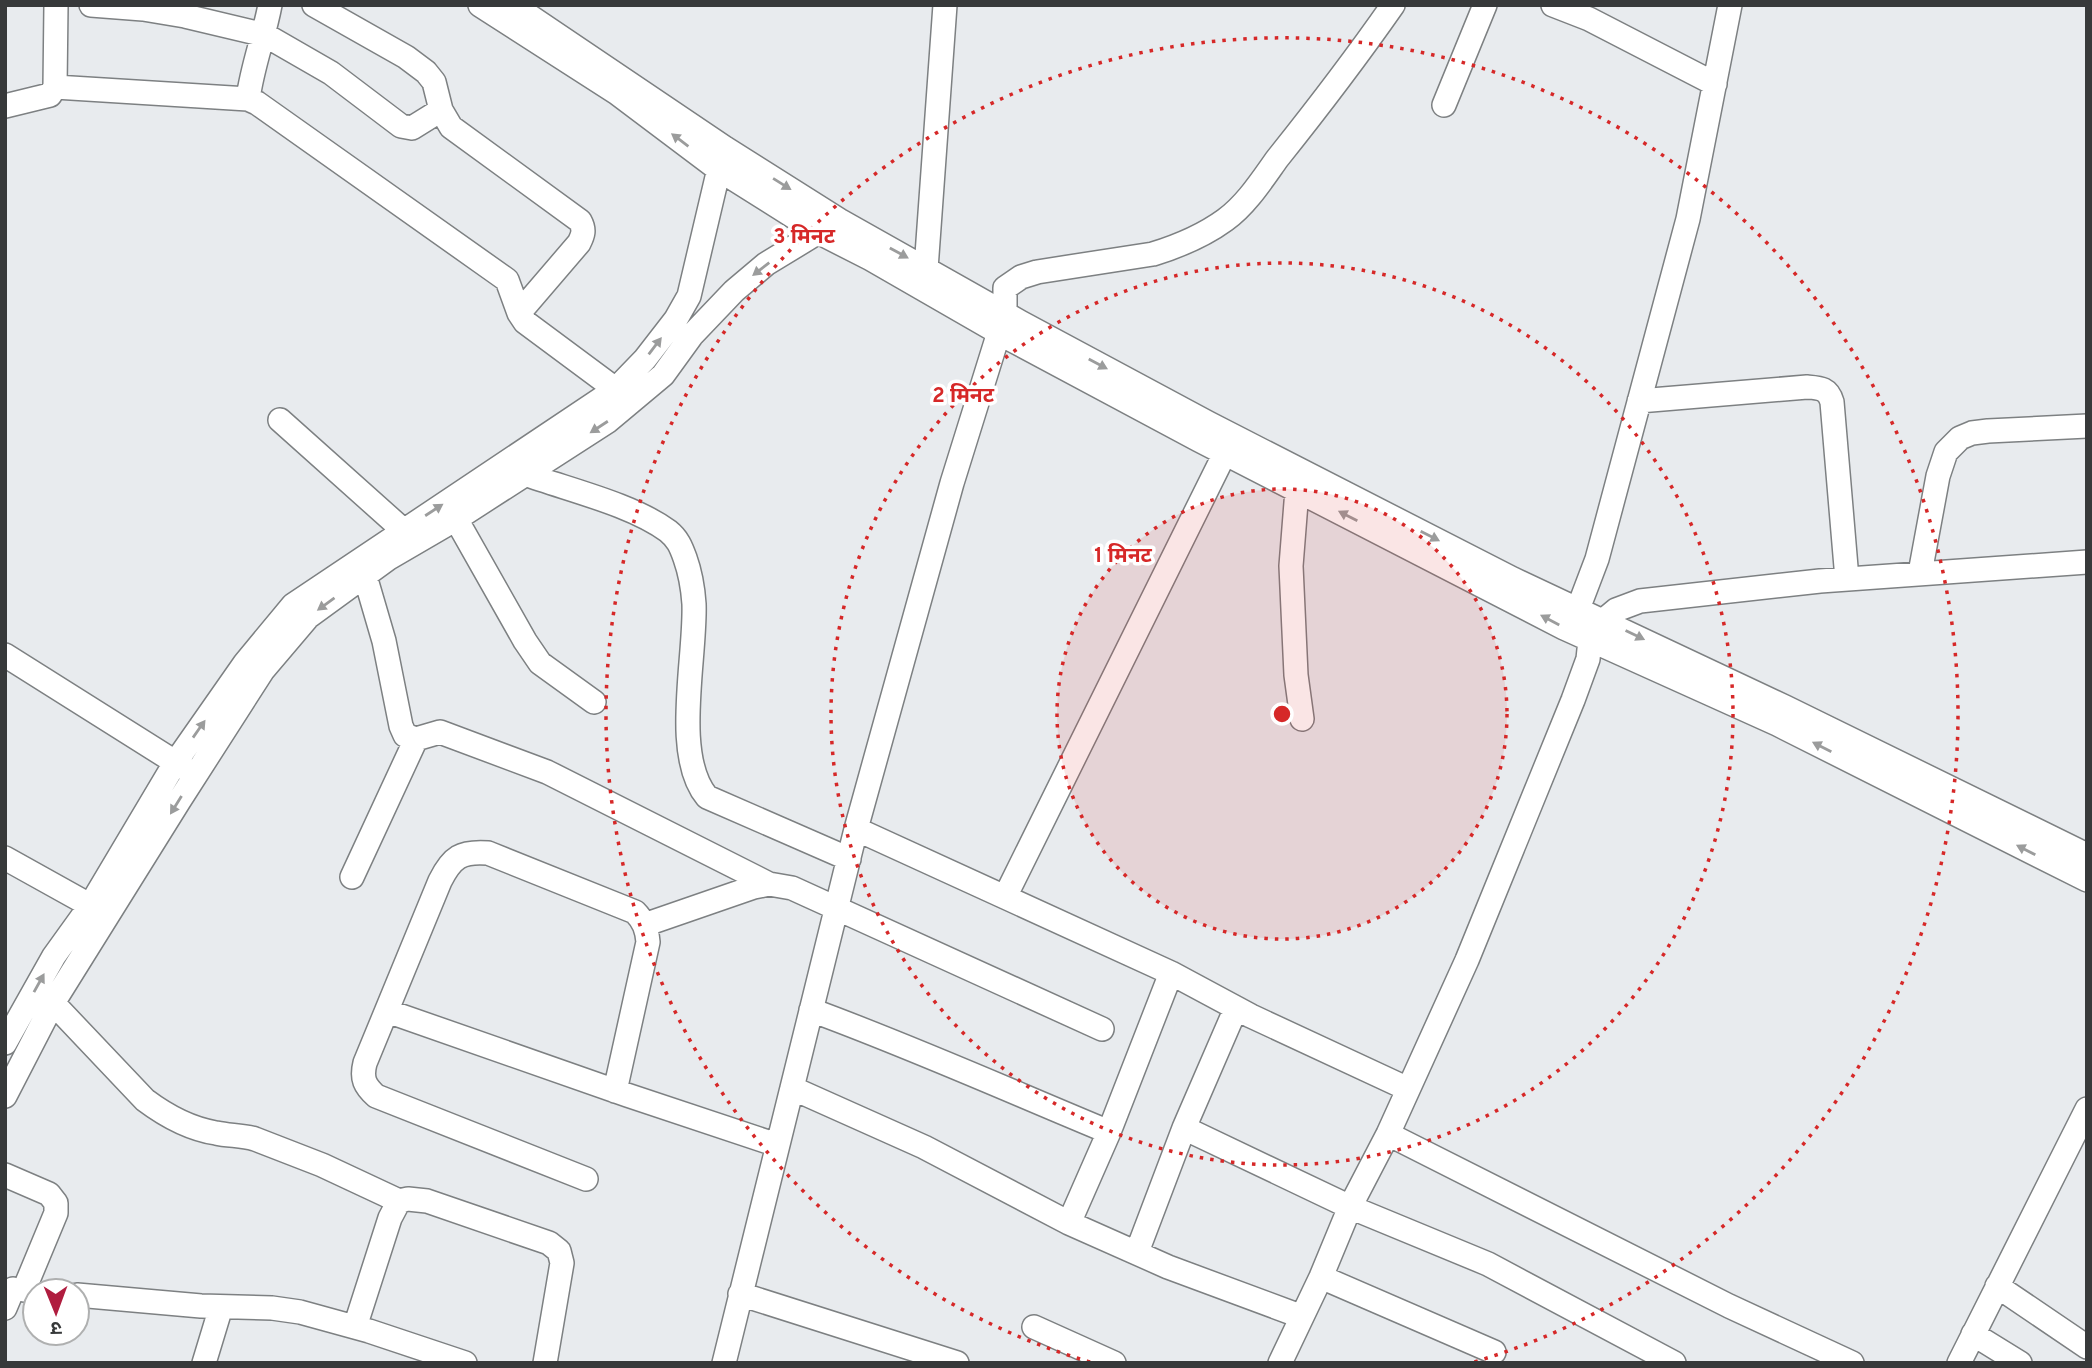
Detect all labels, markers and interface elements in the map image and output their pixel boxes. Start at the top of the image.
one-way arrow [671,134,689,148]
one-way arrow [772,178,791,191]
text: 3 मिनट [773,224,836,251]
one-way arrow [889,247,909,259]
one-way arrow [752,262,770,277]
one-way arrow [648,337,662,355]
one-way arrow [1088,357,1108,369]
text: 2 मिनट [932,383,995,410]
one-way arrow [589,421,608,434]
one-way arrow [424,503,444,516]
one-way arrow [1338,510,1357,522]
one-way arrow [1420,531,1440,542]
text: 1 मिनट [1094,543,1153,570]
one-way arrow [317,597,335,611]
one-way arrow [1540,615,1560,626]
one-way arrow [1625,629,1645,640]
centre of rings [1270,702,1294,726]
one-way arrow [192,720,206,738]
one-way arrow [1812,742,1832,754]
one-way arrow [170,795,183,815]
one-way arrow [2016,844,2036,855]
one-way arrow [33,973,45,993]
north arrow [21,1277,91,1347]
text: उ [50,1315,62,1339]

